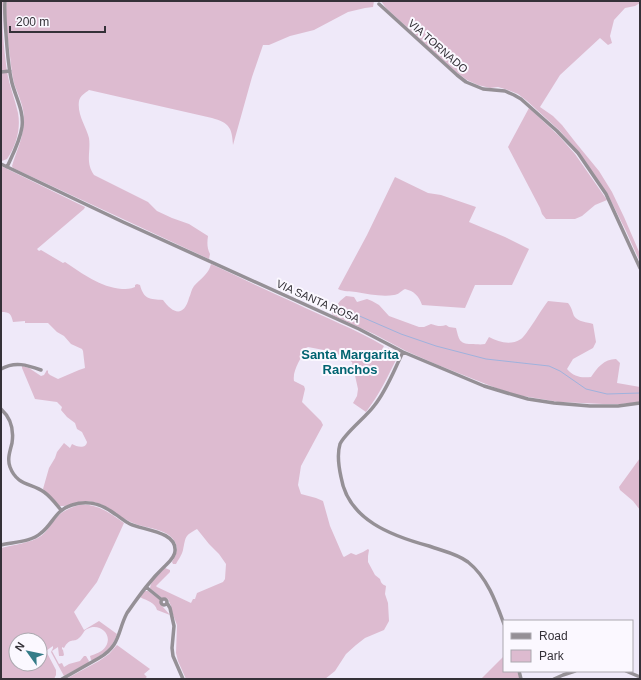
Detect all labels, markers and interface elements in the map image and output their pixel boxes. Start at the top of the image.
scale bar [10,8,105,34]
text: 200 m [16,15,49,29]
street label: VIA TORNADO [406,17,470,75]
street label: VIA SANTA ROSA [275,277,362,325]
district label: Santa Margarita Ranchos [301,347,400,377]
legend [503,620,633,672]
text: Road [539,629,568,643]
north arrow [8,632,48,672]
text: N [12,640,27,653]
text: Park [539,649,565,663]

